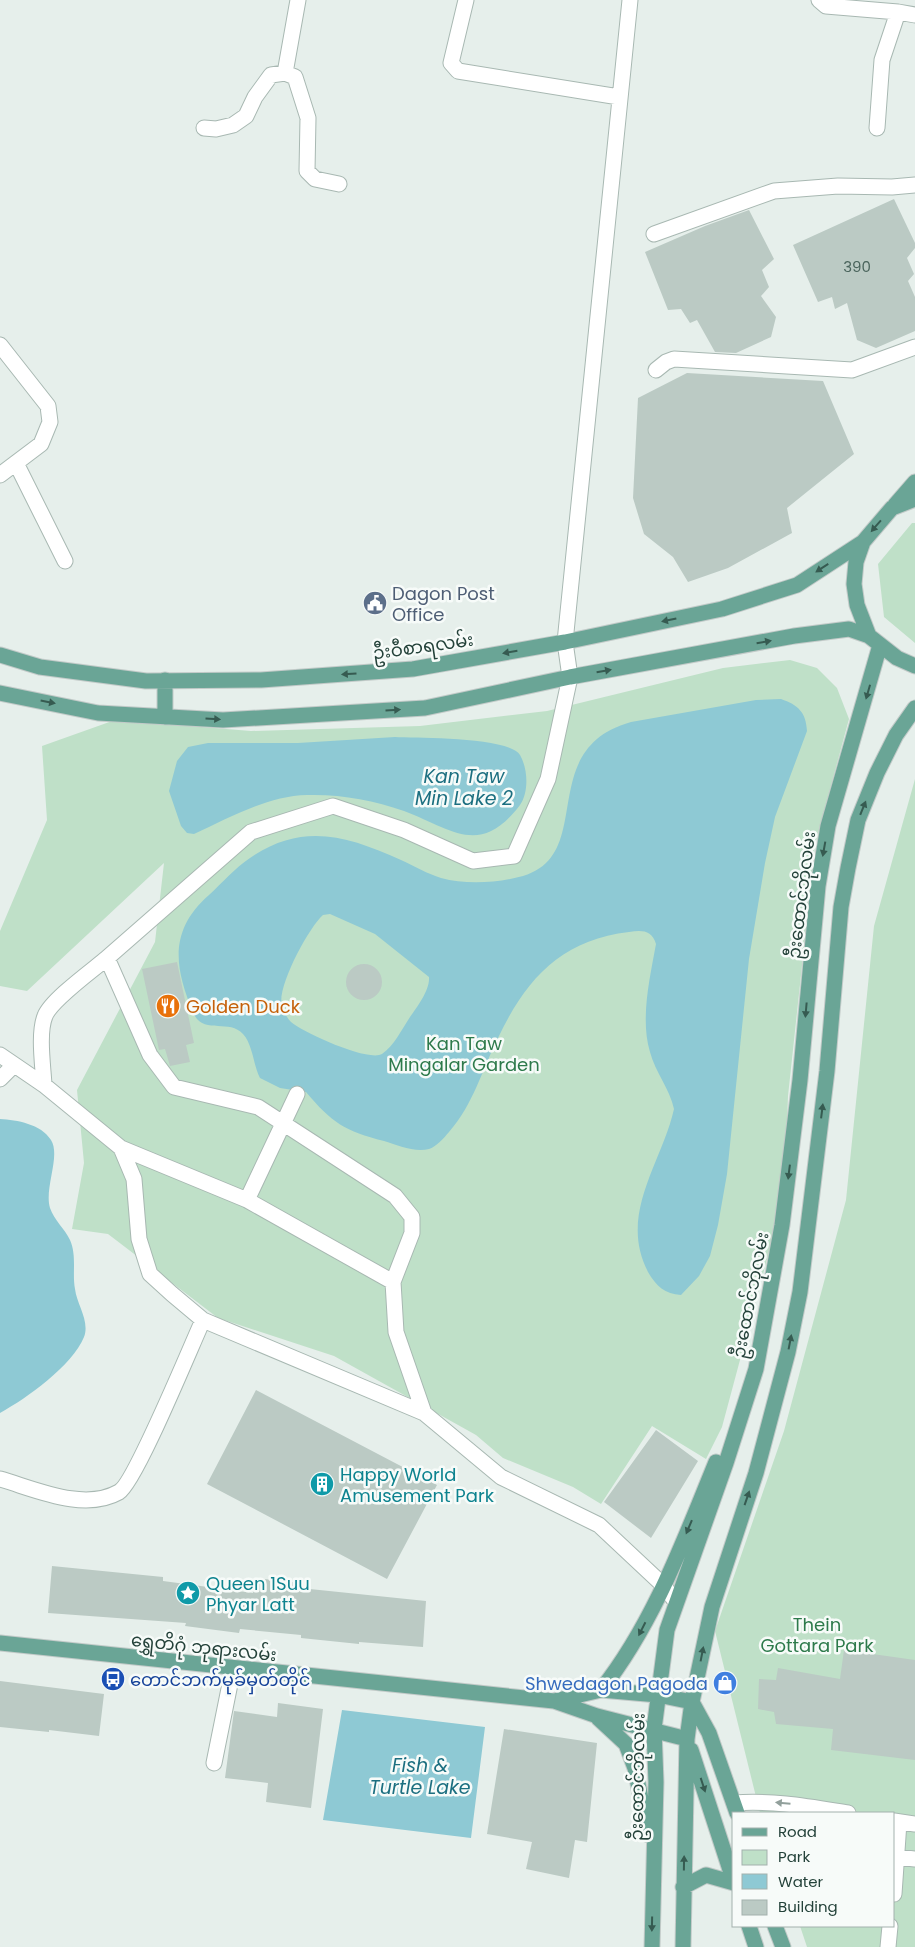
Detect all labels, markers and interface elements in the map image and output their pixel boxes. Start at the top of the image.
house number: 390 [843,256,871,277]
one-way arrow [871,520,882,533]
one-way arrow [815,564,829,573]
place label: Dagon Post Office [392,581,495,627]
public building icon: Dagon Post Office [362,590,388,616]
one-way arrow [662,616,677,624]
street label: ဦးဝီစာရလမ်း [371,626,475,668]
one-way arrow [756,637,772,645]
one-way arrow [502,648,518,656]
one-way arrow [597,666,613,674]
one-way arrow [341,670,357,678]
one-way arrow [863,685,871,700]
one-way arrow [40,699,56,707]
one-way arrow [385,705,401,713]
one-way arrow [206,716,222,724]
water label: Kan Taw Min Lake 2 [415,763,513,812]
one-way arrow [859,800,867,815]
street label: ဦးထောင်ဘိုလမ်း [780,830,824,961]
one-way arrow [820,841,828,857]
restaurant icon: Golden Duck [155,993,181,1019]
place label: Golden Duck [186,994,301,1019]
one-way arrow [802,1003,810,1019]
park label: Kan Taw Mingalar Garden [388,1031,540,1077]
one-way arrow [818,1103,826,1119]
one-way arrow [785,1164,793,1180]
street label: ဦးထောင်ဘိုလမ်း [725,1229,777,1361]
one-way arrow [786,1334,794,1349]
place label: Happy World Amusement Park [340,1462,495,1508]
building icon: Happy World Amusement Park [309,1471,335,1497]
one-way arrow [744,1491,752,1506]
one-way arrow [685,1519,693,1534]
place label: Queen 1Suu Phyar Latt [206,1571,310,1617]
place icon: Queen 1Suu Phyar Latt [175,1580,201,1606]
park label: Thein Gottara Park [760,1612,874,1658]
one-way arrow [638,1622,646,1636]
street label: ရွှေတိဂုံ ဘုရားလမ်း [130,1626,278,1670]
one-way arrow [699,1646,707,1662]
bus stop icon: တောင်ဘက်မုခ်မှတ်တိုင် [100,1666,126,1692]
place label: တောင်ဘက်မုခ်မှတ်တိုင် [130,1666,310,1695]
shop icon: Shwedagon Pagoda [712,1670,738,1696]
place label: Shwedagon Pagoda [525,1671,708,1696]
street label: ဦးထောင်ဘိုလမ်း [622,1713,654,1841]
water label: Fish & Turtle Lake [369,1752,471,1801]
one-way arrow [699,1778,707,1793]
one-way arrow [774,1799,790,1807]
legend [732,1812,895,1927]
text: Road [778,1821,817,1842]
text: Park [778,1846,810,1867]
one-way arrow [680,1855,688,1871]
text: Water [778,1871,824,1892]
text: Building [778,1896,838,1917]
one-way arrow [648,1916,656,1932]

